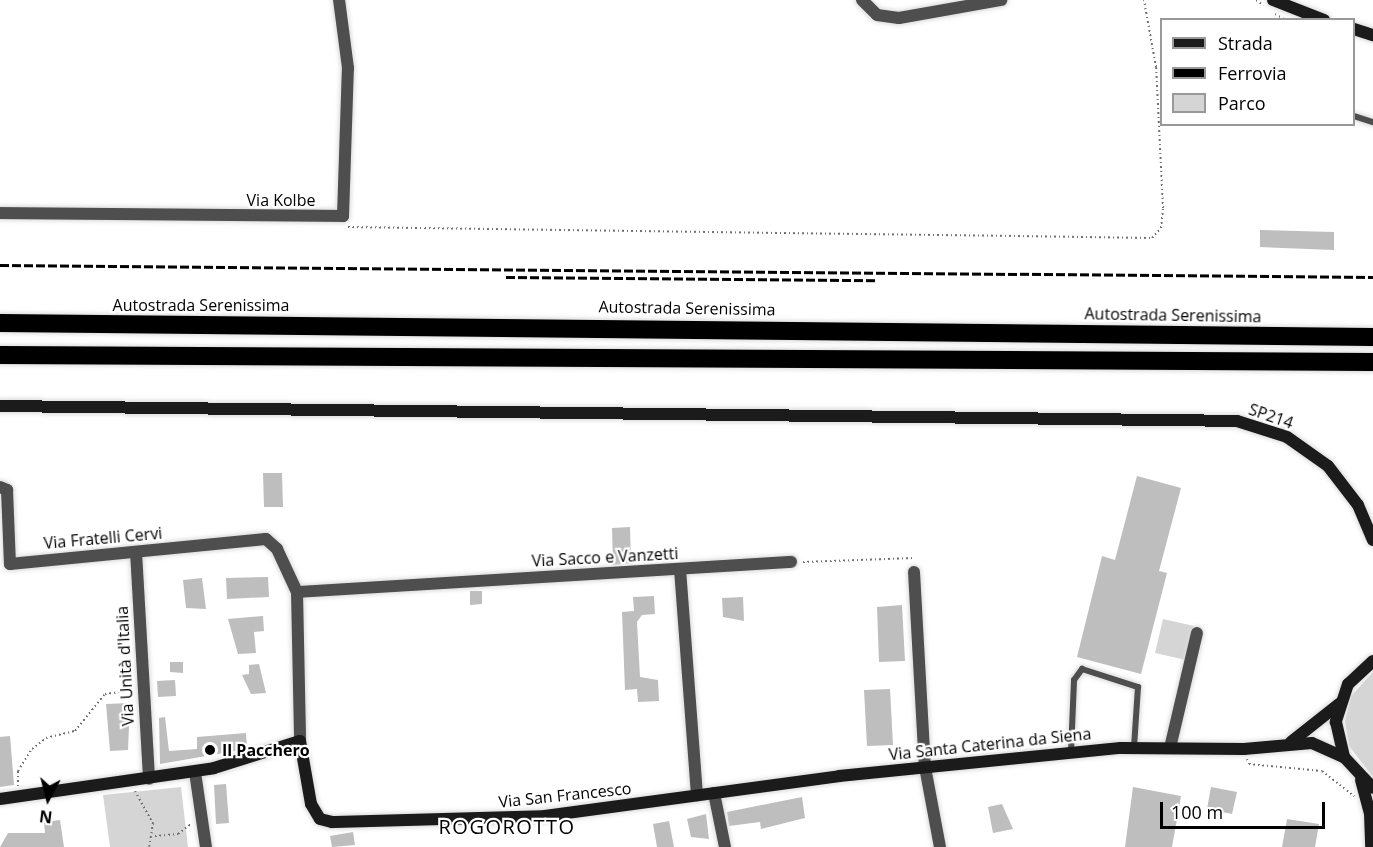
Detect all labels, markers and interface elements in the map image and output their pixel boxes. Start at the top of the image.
legend [1160,18,1355,126]
text: Strada [1218,31,1273,55]
text: Ferrovia [1218,61,1286,85]
text: Parco [1218,91,1266,115]
street label: Via Kolbe [247,190,315,210]
street label: Autostrada Serenissima [113,295,289,315]
street label: Autostrada Serenissima [598,297,776,319]
street label: Autostrada Serenissima [1084,304,1262,326]
street label: SP214 [1246,399,1296,433]
street label: Via Fratelli Cervi [43,523,163,553]
street label: Via Sacco e Vanzetti [531,544,679,570]
street label: Via Unità d'Italia [112,605,138,727]
street label: Via Santa Caterina da Siena [888,724,1092,764]
place label: Il Pacchero [222,740,310,760]
marker: Il Pacchero [203,743,217,757]
north arrow [18,769,78,829]
street label: Via San Francesco [498,778,632,812]
scale bar [1163,790,1328,828]
text: 100 m [1171,800,1223,824]
text: N [38,805,54,829]
district label: ROGOROTTO [439,814,575,838]

